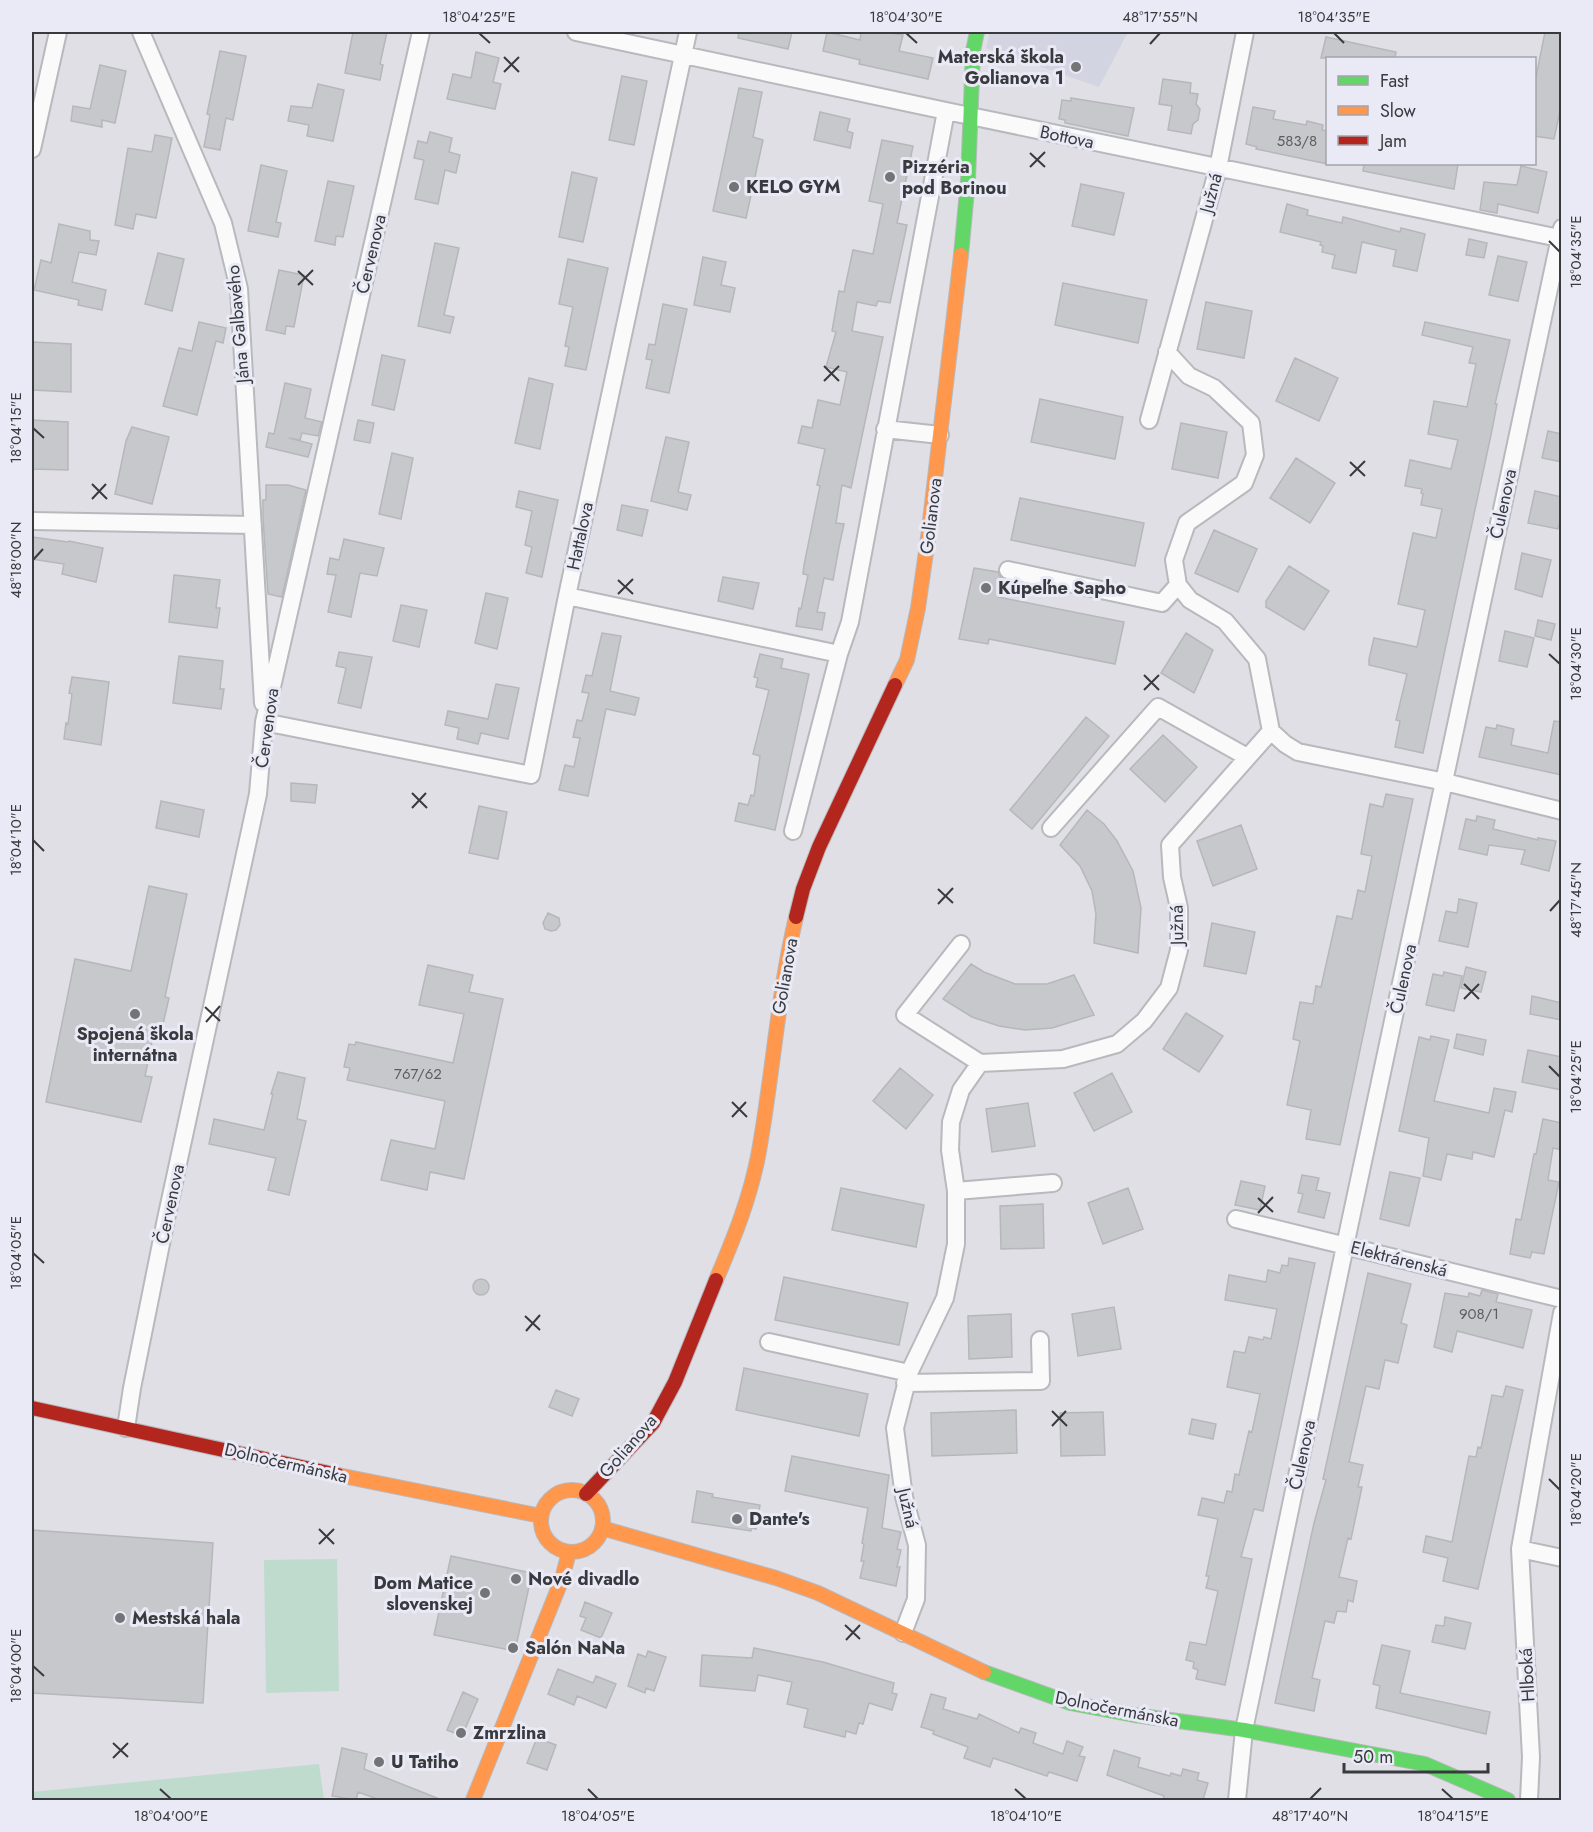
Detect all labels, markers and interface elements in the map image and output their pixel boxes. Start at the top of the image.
text: 18°04'25"E [442,6,516,28]
text: 18°04'30"E [869,6,943,28]
text: 48°17'55"N [1122,6,1198,28]
text: 18°04'35"E [1297,6,1371,28]
place label: Materská škola Golianova 1 [938,44,1064,91]
legend [1326,57,1536,165]
marker: Materská škola Golianova 1 [1069,60,1083,74]
text: Fast [1380,68,1409,94]
text: Slow [1380,98,1417,124]
street label: Bottova [1038,119,1096,155]
text: Jam [1378,128,1407,154]
house number: 583/8 [1277,130,1317,152]
place label: Pizzéria pod Borinou [902,154,1007,201]
marker: Pizzéria pod Borinou [883,170,897,184]
street label: Južná [1193,170,1229,218]
place label: KELO GYM [746,174,841,200]
marker: KELO GYM [727,180,741,194]
street label: Červenova [349,212,393,296]
text: 18°04'35"E [1565,215,1587,289]
street label: Jána Galbavého [220,264,256,386]
text: 18°04'15"E [5,392,27,464]
street label: Čulenova [1483,467,1523,541]
street label: Golianova [913,476,949,556]
street label: Hattalova [560,499,600,573]
text: 48°18'00"N [5,522,27,598]
place label: Kúpeľne Sapho [998,575,1127,601]
marker: Kúpeľne Sapho [979,581,993,595]
text: 18°04'30"E [1565,627,1587,701]
street label: Červenova [249,686,285,770]
text: 18°04'10"E [5,804,27,876]
text: 48°17'45"N [1565,862,1587,938]
street label: Južná [1164,905,1190,947]
street label: Golianova [766,936,804,1016]
street label: Čulenova [1383,942,1423,1016]
marker: Spojená škola internátna [128,1007,142,1021]
place label: Spojená škola internátna [76,1021,194,1068]
text: 18°04'25"E [1565,1040,1587,1114]
house number: 767/62 [394,1063,442,1085]
street label: Červenova [149,1162,191,1246]
text: 18°04'05"E [5,1216,27,1290]
street label: Elektrárenská [1348,1234,1450,1284]
house number: 908/1 [1459,1303,1499,1325]
street label: Golianova [593,1408,663,1484]
street label: Čulenova [1282,1418,1322,1492]
street label: Dolnočermánska [222,1436,350,1490]
text: 18°04'20"E [1565,1453,1587,1527]
street label: Južná [890,1484,925,1531]
place label: Dante's [749,1506,810,1532]
marker: Dante's [730,1512,744,1526]
place label: Nové divadlo [528,1566,640,1592]
place label: Dom Matice slovenskej [373,1570,473,1617]
marker: Nové divadlo [509,1572,523,1586]
marker: Dom Matice slovenskej [478,1586,492,1600]
place label: Mestská hala [132,1605,241,1631]
marker: Mestská hala [113,1611,127,1625]
text: 18°04'00"E [5,1629,27,1703]
place label: Salón NaNa [525,1635,625,1661]
marker: Salón NaNa [506,1641,520,1655]
street label: Hlboká [1513,1647,1541,1703]
street label: Dolnočermánska [1053,1684,1181,1734]
place label: Zmrzlina [473,1720,546,1746]
marker: Zmrzlina [454,1726,468,1740]
scale bar [1344,1736,1488,1774]
text: 50 m [1353,1744,1393,1770]
place label: U Tatiho [391,1749,459,1775]
marker: U Tatiho [372,1755,386,1769]
text: 18°04'00"E [134,1805,208,1827]
text: 18°04'05"E [561,1805,635,1827]
text: 18°04'10"E [990,1805,1062,1827]
text: 48°17'40"N [1272,1805,1348,1827]
text: 18°04'15"E [1417,1805,1489,1827]

